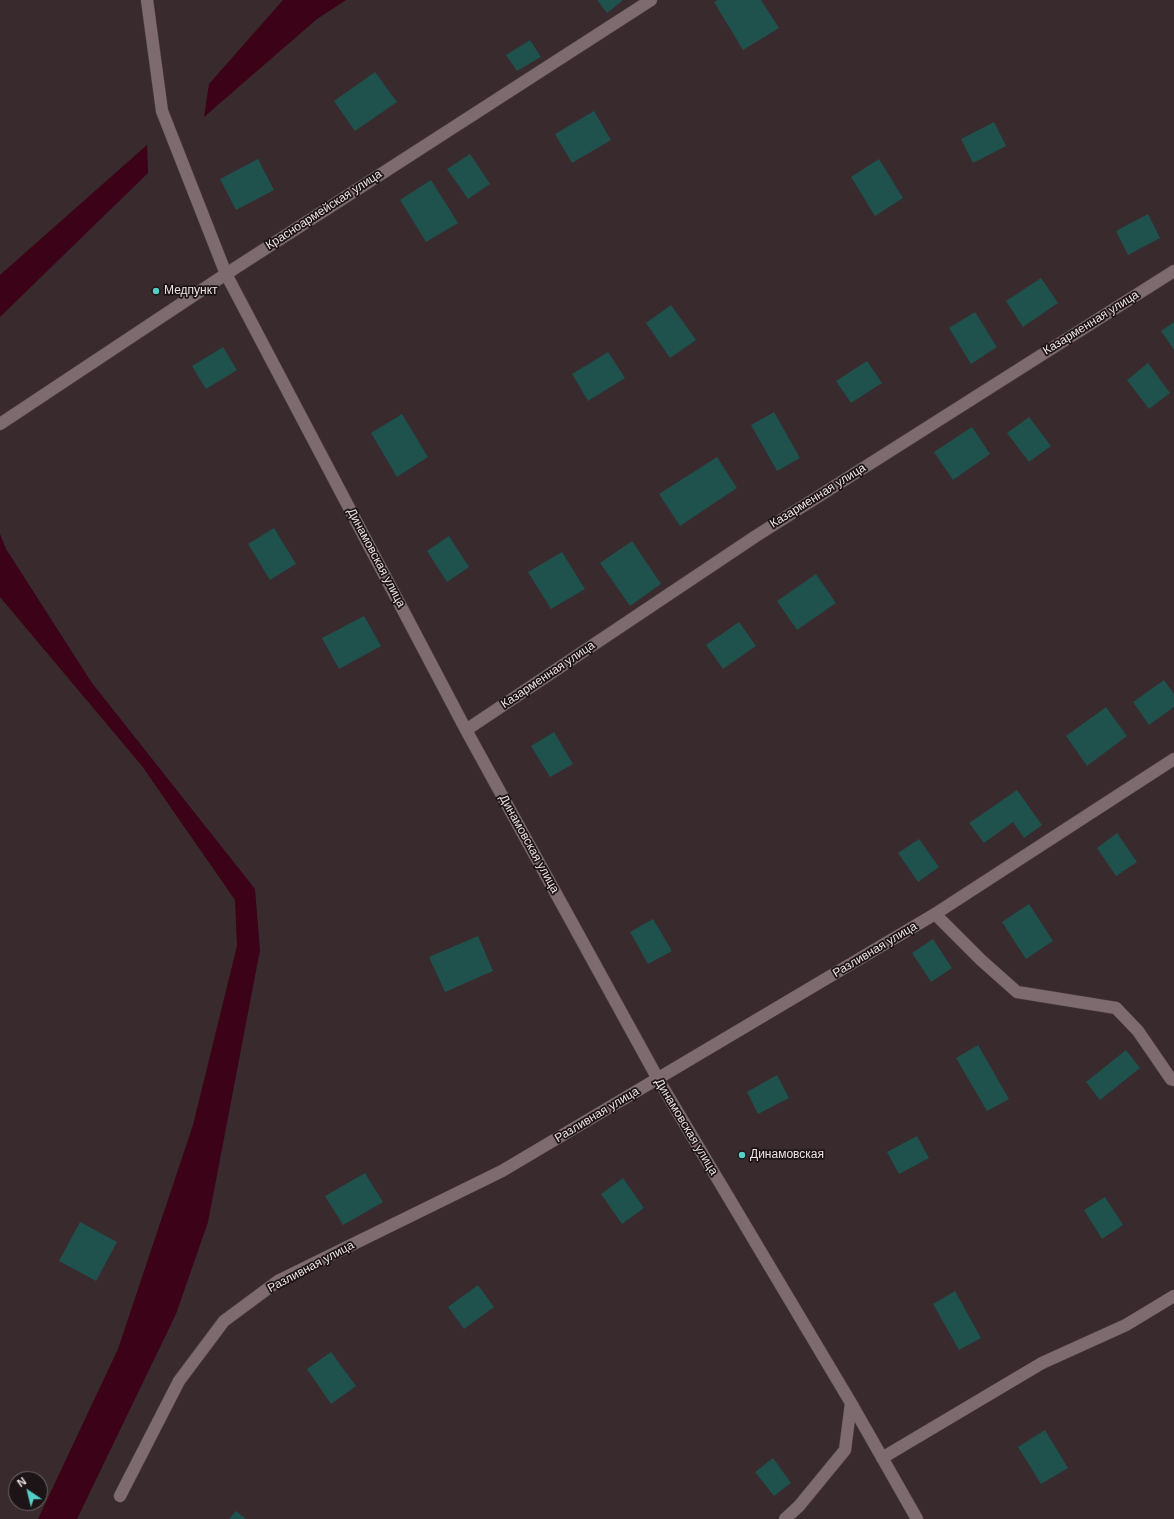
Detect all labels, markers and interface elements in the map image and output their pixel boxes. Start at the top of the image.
street label: Красноармейская улица [263,167,385,253]
place label: Медпункт [164,284,218,298]
marker: Медпункт [151,286,161,296]
street label: Казарменная улица [1041,288,1141,358]
street label: Казарменная улица [768,461,868,531]
street label: Динамовская улица [344,506,408,610]
street label: Казарменная улица [498,638,598,712]
street label: Динамовская улица [496,792,562,896]
street label: Разливная улица [830,919,920,981]
street label: Динамовская улица [651,1076,721,1178]
street label: Разливная улица [552,1084,642,1146]
place label: Динамовская [750,1148,824,1162]
marker: Динамовская [737,1150,747,1160]
street label: Разливная улица [265,1238,357,1296]
north arrow [8,1471,48,1511]
text: N [15,1475,28,1489]

